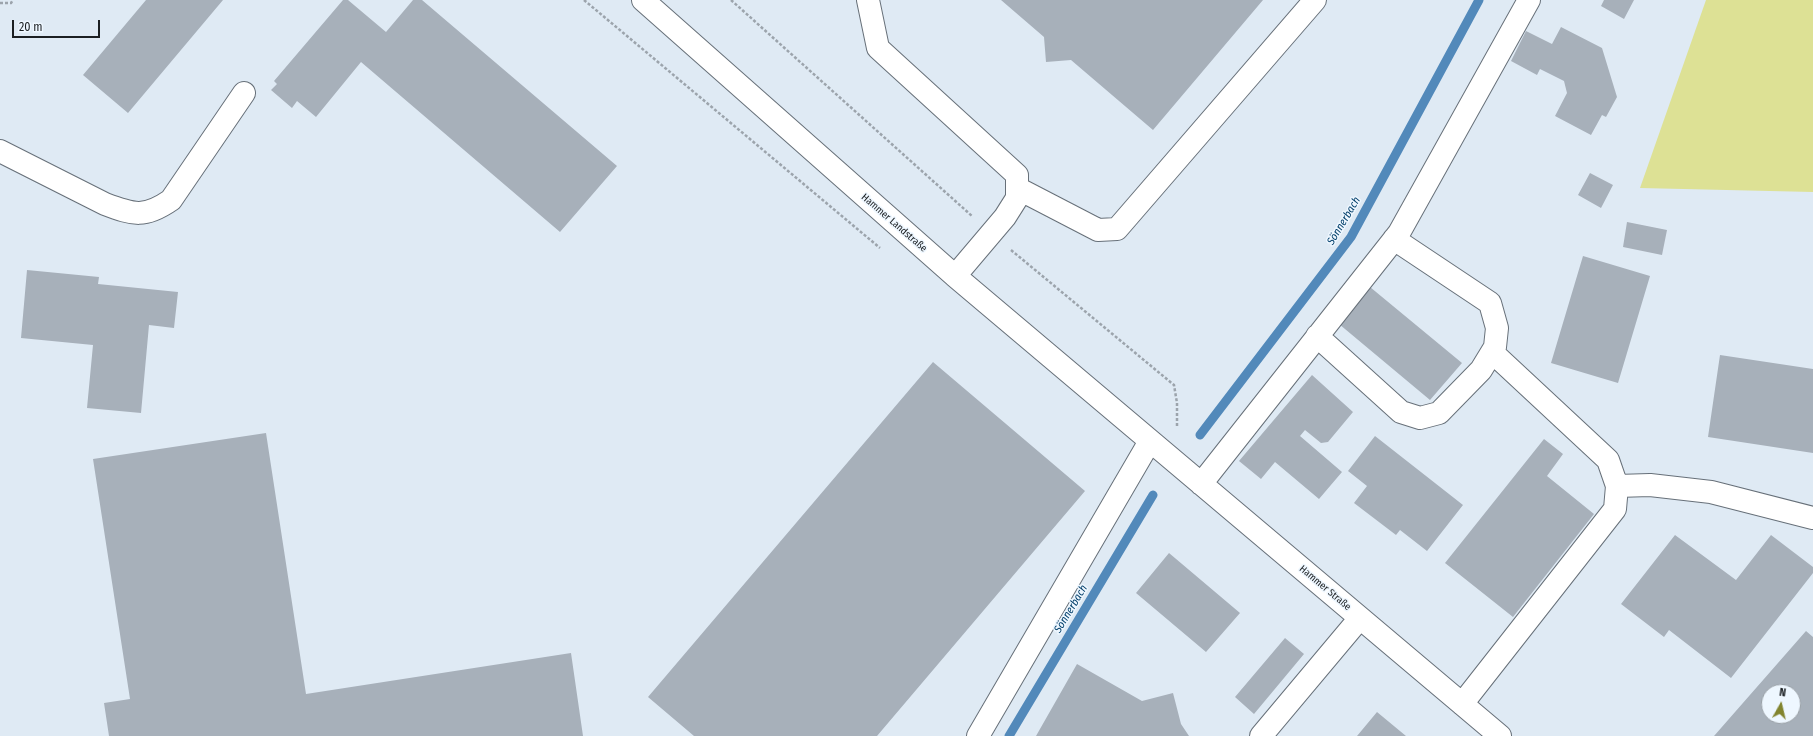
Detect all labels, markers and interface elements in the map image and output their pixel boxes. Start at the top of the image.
scale bar [14,12,102,38]
text: 20 m [19,20,43,34]
street label: Hammer Landstraße [859,191,929,255]
water label: Sönnerbach [1325,195,1363,247]
street label: Hammer Straße [1297,563,1353,613]
water label: Sönnerbach [1052,583,1090,635]
north arrow [1761,684,1801,724]
text: N [1778,686,1787,700]

